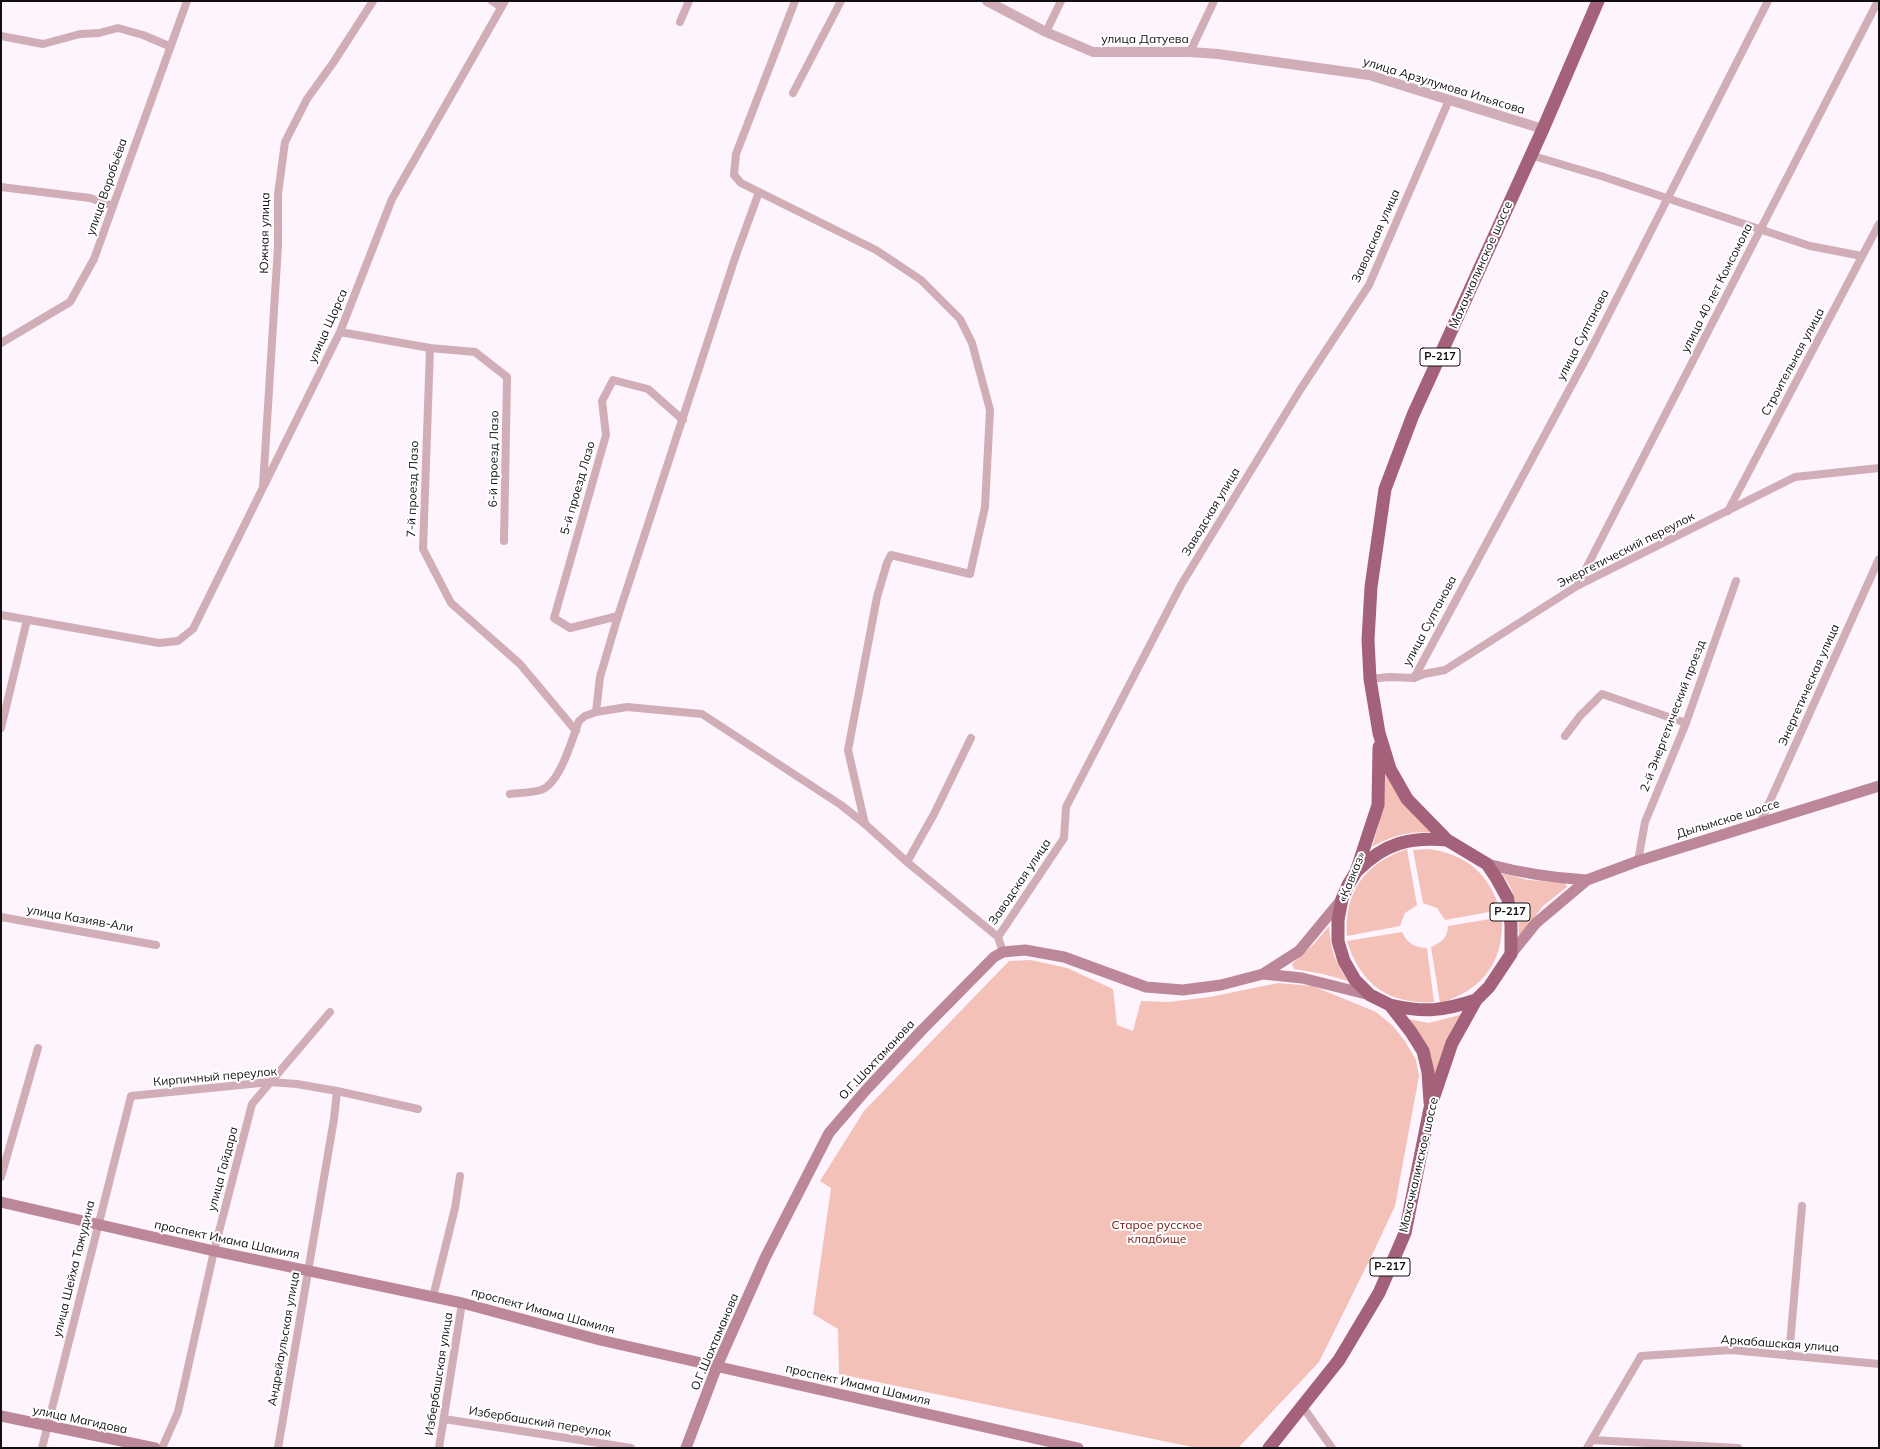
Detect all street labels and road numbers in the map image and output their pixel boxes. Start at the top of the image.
street label: улица Датуева [1101,32,1189,46]
street label: улица Арзулумова Ильясова [1361,54,1527,118]
street label: улица Воробьёва [84,137,130,237]
street label: Заводская улица [1349,187,1403,285]
street label: Южная улица [257,192,273,274]
street label: Махачкалинское шоссе [1446,199,1516,331]
street label: улица 40 лет Комсомола [1678,221,1756,355]
street label: улица Щорса [305,287,351,365]
street label: улица Султанова [1554,287,1612,383]
street label: Строительная улица [1758,306,1828,418]
road number: Р-217 [1420,348,1460,366]
street label: 6-й проезд Лазо [486,410,502,508]
street label: 5-й проезд Лазо [558,439,598,537]
street label: 7-й проезд Лазо [404,440,422,538]
street label: Заводская улица [1179,465,1243,559]
street label: Энергетический переулок [1555,509,1697,591]
street label: улица Султанова [1400,573,1460,669]
street label: Энергетическая улица [1776,622,1842,748]
street label: 2-й Энергетический проезд [1637,638,1709,794]
street label: Дылымское шоссе [1675,796,1781,842]
street label: Заводская улица [986,836,1054,928]
street label: «Кавказ» [1335,850,1369,904]
street label: улица Казияв-Али [26,903,134,935]
road number: Р-217 [1490,903,1530,921]
street label: О.Г.Шахтаманова [836,1017,918,1103]
street label: Кирпичный переулок [153,1064,277,1090]
street label: Махачкалинское шоссе [1396,1096,1442,1234]
street label: улица Гайдара [205,1125,241,1213]
street label: улица Шейха Тажудина [50,1199,98,1339]
street label: проспект Имама Шамиля [153,1218,301,1262]
road number: Р-217 [1370,1258,1410,1276]
street label: Андрейаульская улица [265,1271,303,1407]
street label: проспект Имама Шамиля [469,1285,617,1337]
street label: О.Г.Шахтаманова [688,1291,742,1393]
street label: Избербашская улица [422,1311,456,1437]
street label: Аркабашская улица [1720,1333,1840,1355]
street label: проспект Имама Шамиля [784,1361,932,1409]
street label: улица Магидова [31,1403,129,1437]
street label: Избербашский переулок [468,1404,612,1440]

